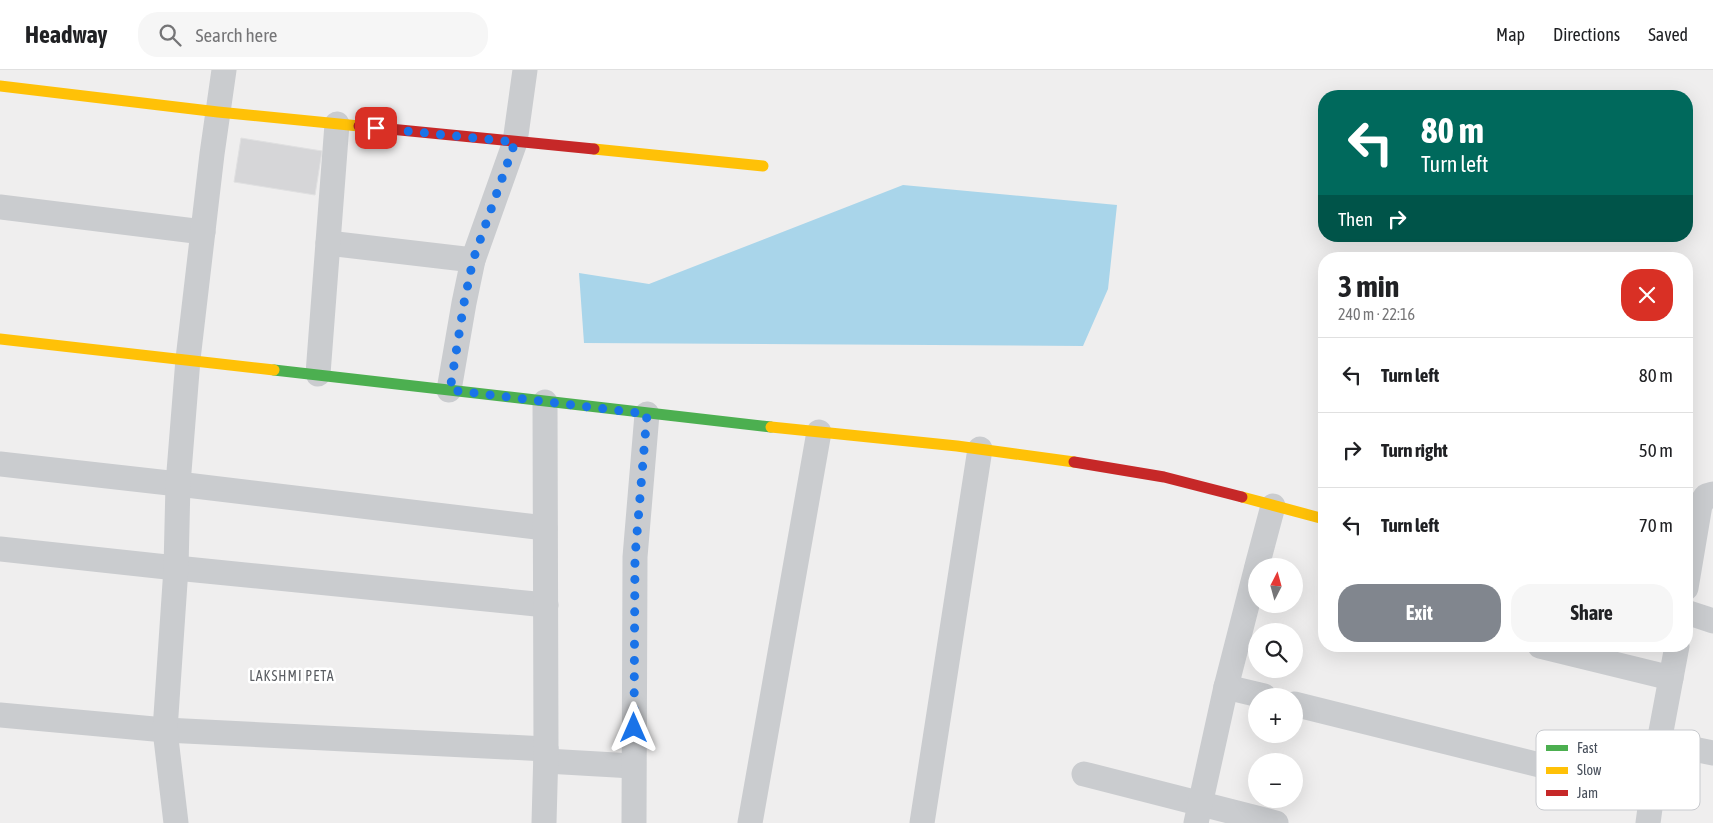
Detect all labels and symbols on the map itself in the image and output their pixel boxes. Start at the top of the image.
pin [355,107,397,149]
north arrow [1248,558,1302,612]
district label: LAKSHMI PETA [249,668,335,684]
position arrow [607,701,659,753]
legend [1536,730,1700,810]
text: Fast [1577,740,1598,756]
text: Slow [1577,762,1602,778]
text: Jam [1577,785,1598,801]

